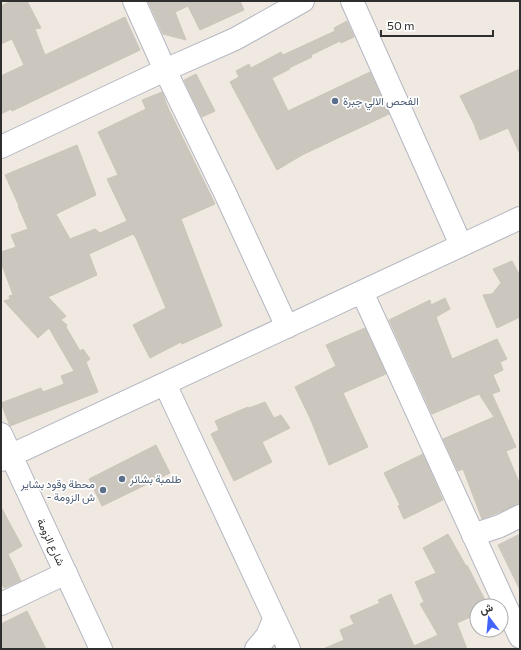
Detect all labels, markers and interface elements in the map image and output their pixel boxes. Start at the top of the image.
scale bar [381,12,493,38]
text: 50 m [387,18,415,32]
place label: الفحص الالي جبرة [343,94,419,111]
marker: الفحص الالي جبرة [330,96,340,106]
place label: طلمبة بشائر [129,472,182,486]
marker: طلمبة بشائر [117,474,127,484]
place label: محطة وقود بشاير - ش الزومة [20,477,95,504]
marker: محطة وقود بشاير - ش الزومة [98,485,108,495]
street label: شارع الزومة [33,516,68,569]
north arrow [469,598,509,638]
text: ش [478,600,495,617]

